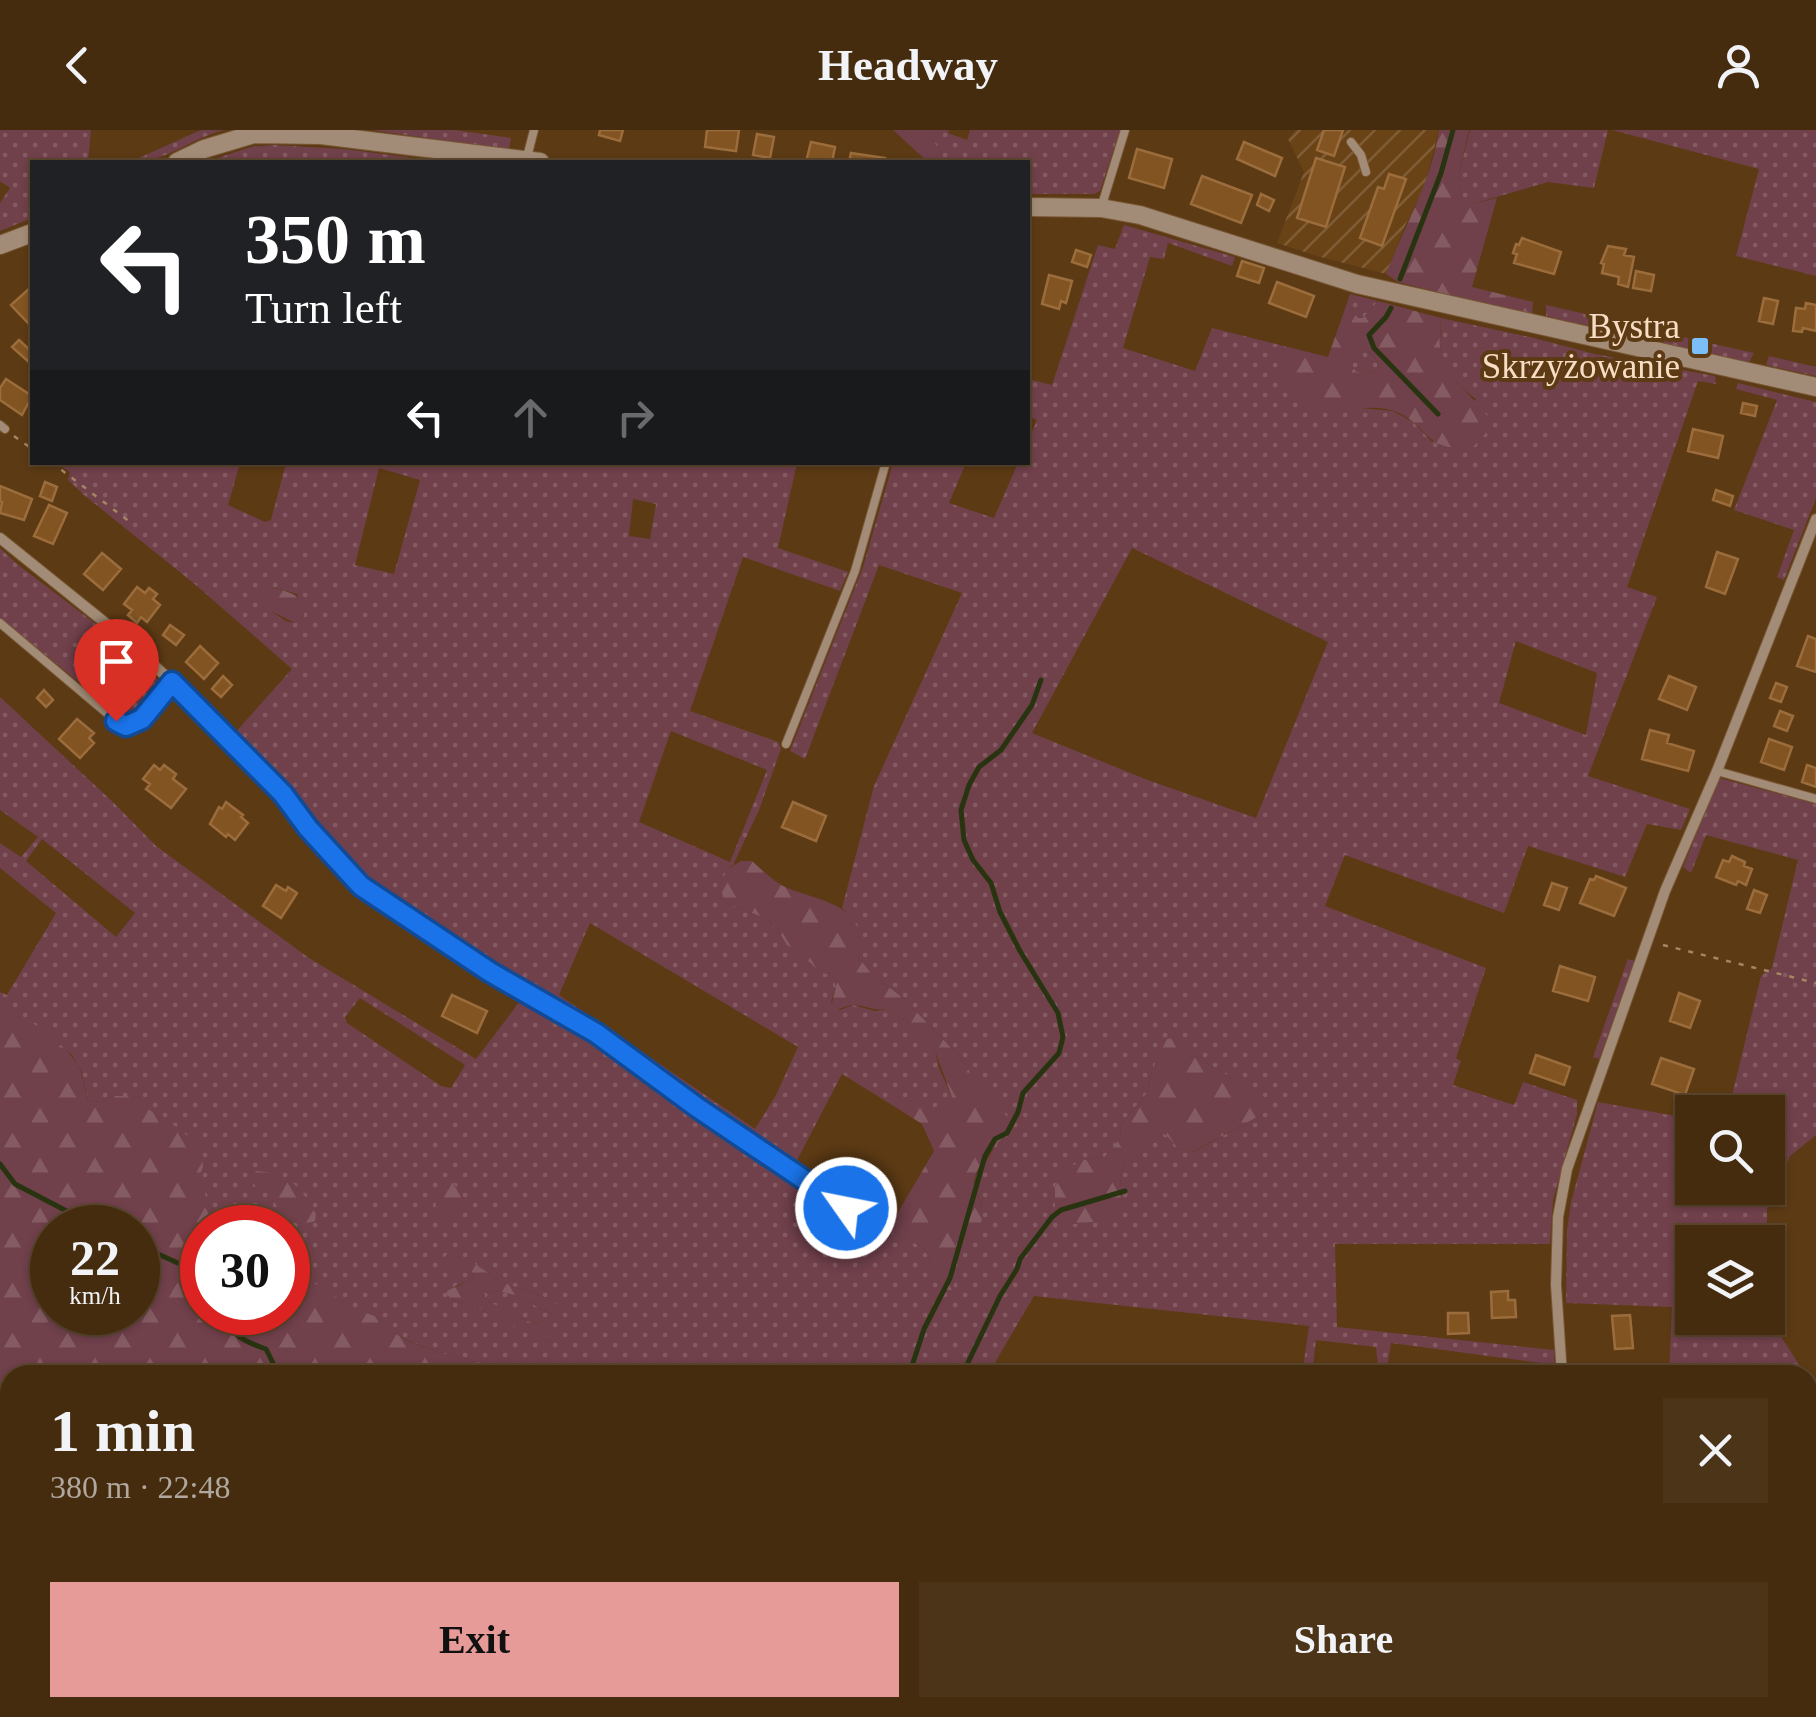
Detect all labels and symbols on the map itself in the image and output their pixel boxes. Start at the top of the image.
place label: Bystra Skrzyżowanie [1482,307,1680,386]
marker: Bystra Skrzyżowanie [1689,335,1711,357]
pin [74,619,159,722]
position arrow [794,1156,898,1260]
speed limit sign: 30 [180,1205,310,1335]

